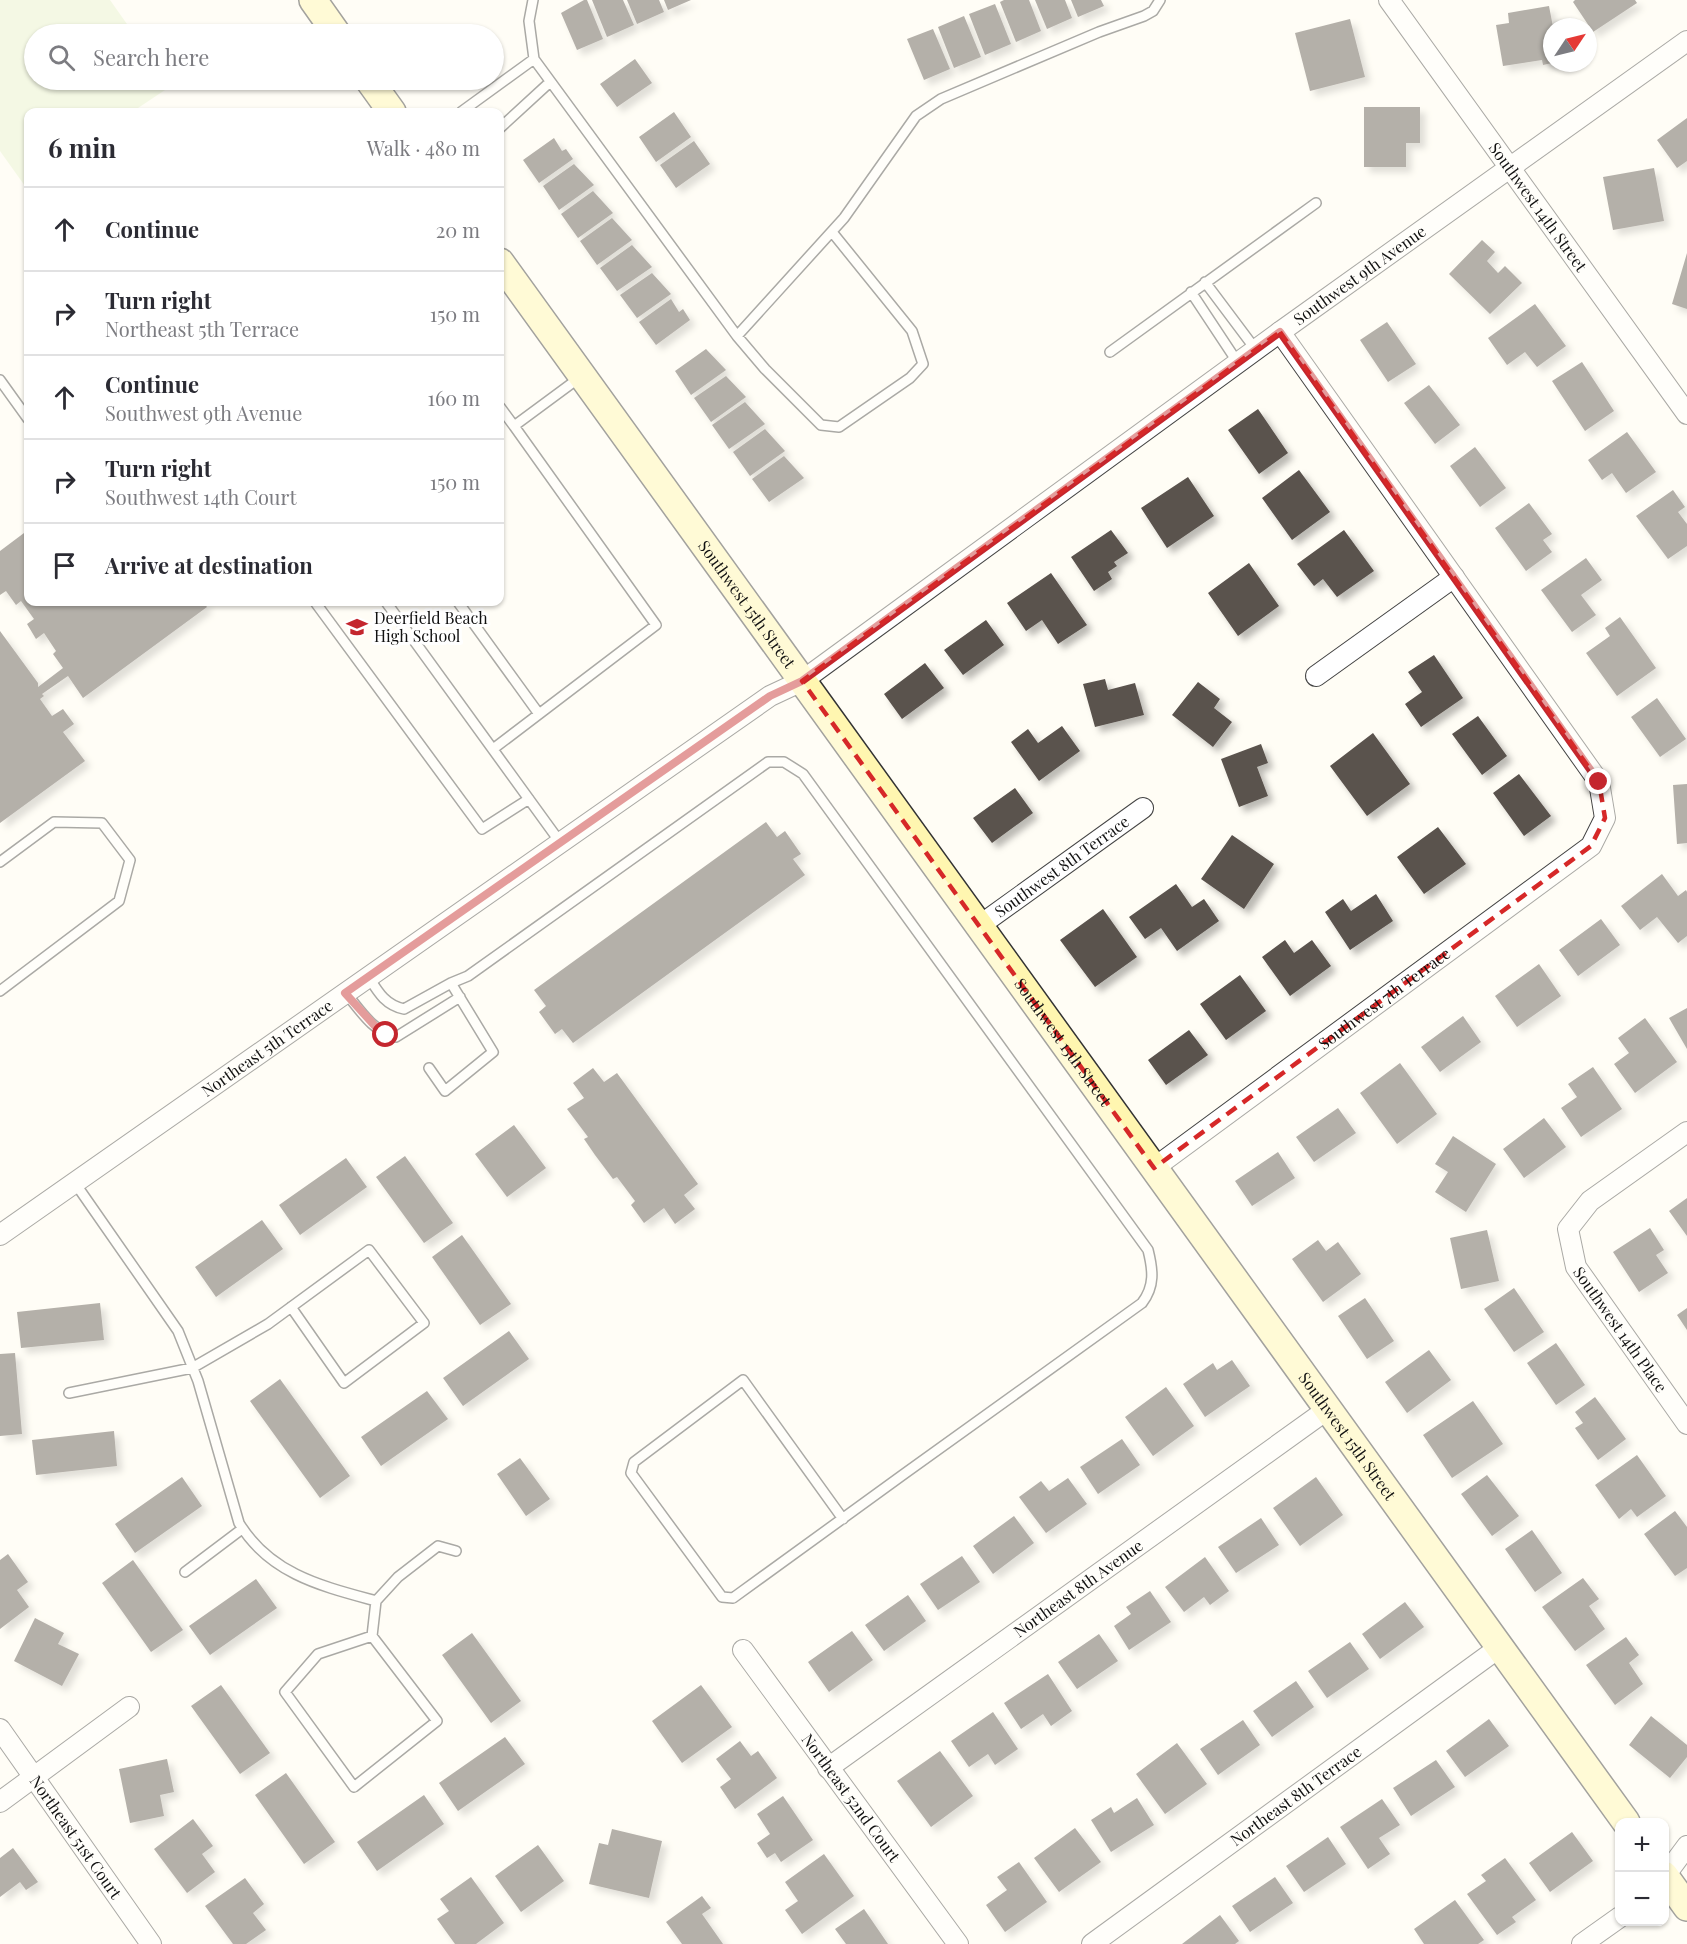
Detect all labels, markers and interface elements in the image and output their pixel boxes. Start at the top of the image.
north arrow [1543,18,1597,72]
search box [24,24,504,90]
icon: search [45,41,78,74]
text: Search here [93,42,209,72]
text: 6 min [48,130,116,165]
text: Walk · 480 m [367,134,480,161]
street label: Southwest 14th Street [1485,138,1592,276]
icon: ahead [48,213,81,246]
text: Continue [105,214,199,244]
text: 20 m [436,216,480,243]
street label: Southwest 9th Avenue [1289,220,1430,329]
text: Turn right [105,285,211,315]
icon: right [48,297,81,330]
text: 150 m [430,300,480,327]
text: Northeast 5th Terrace [105,315,299,342]
text: Continue [105,369,199,399]
icon: ahead [48,381,81,414]
text: 160 m [428,384,480,411]
text: Southwest 9th Avenue [105,399,302,426]
text: Turn right [105,453,211,483]
icon: right [48,465,81,498]
text: 150 m [430,468,480,495]
text: Southwest 14th Court [105,483,296,510]
street label: Southwest 15th Street [694,536,801,672]
icon: arrive [48,549,81,582]
text: Arrive at destination [105,550,313,580]
place label: Deerfield Beach High School [374,607,488,646]
school or university icon: Deerfield Beach High School [345,615,369,639]
route end [1585,768,1611,794]
street label: Southwest 8th Terrace [990,810,1133,922]
street label: Southwest 7th Terrace [1314,942,1454,1054]
street label: Southwest 15th Street [1010,974,1117,1110]
street label: Northeast 5th Terrace [197,994,336,1101]
route start [372,1021,398,1047]
street label: Southwest 14th Place [1569,1262,1672,1396]
street label: Southwest 15th Street [1295,1368,1401,1504]
street label: Northeast 8th Avenue [1009,1534,1147,1642]
street label: Northeast 52nd Court [798,1729,905,1866]
street label: Northeast 8th Terrace [1226,1741,1365,1850]
street label: Northeast 51st Court [26,1771,127,1903]
map controls [1615,1818,1669,1926]
button: + [1615,1818,1669,1872]
button: − [1615,1872,1669,1926]

